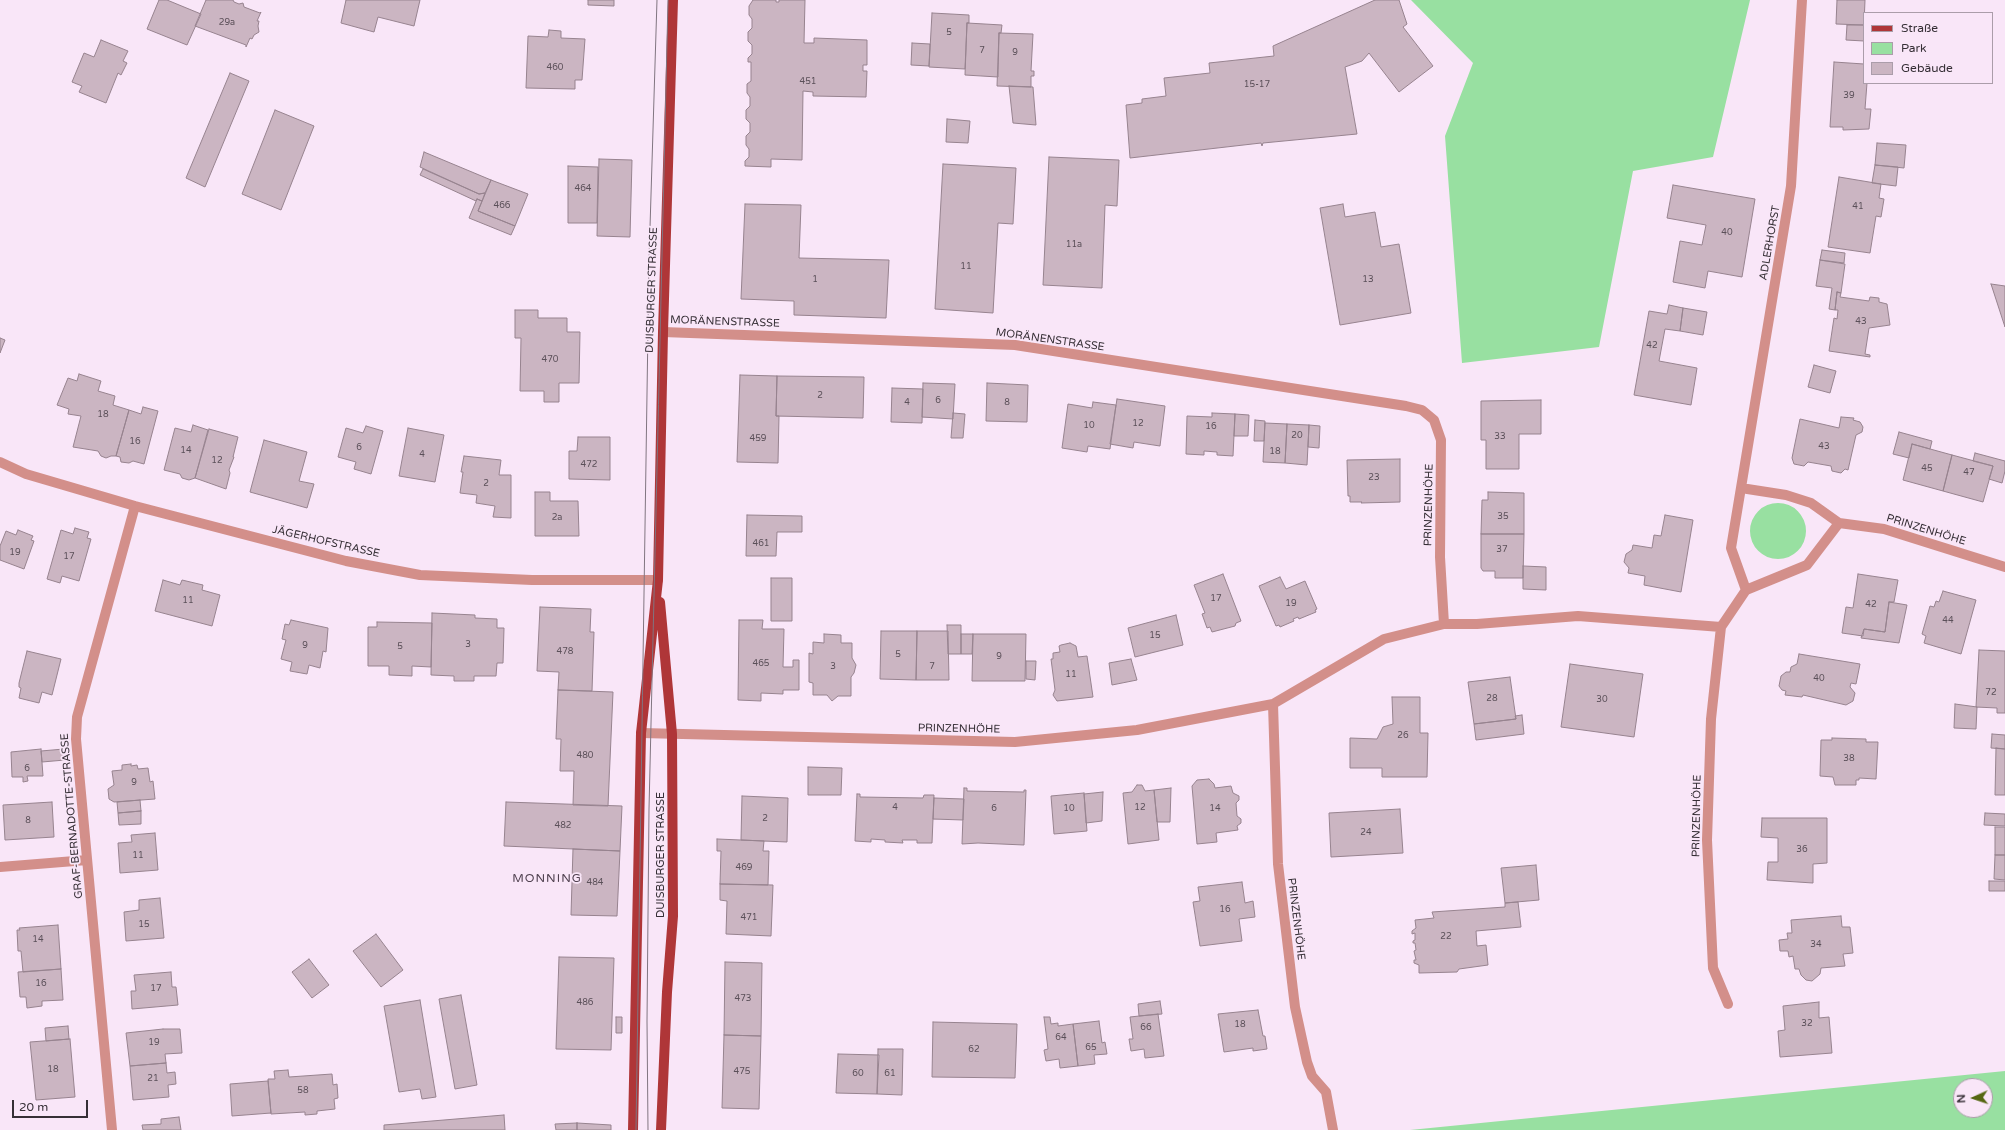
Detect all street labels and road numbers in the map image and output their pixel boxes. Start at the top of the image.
street label: ADLERHORST [1757,205,1783,281]
street label: DUISBURGER STRASSE [643,227,661,353]
street label: MORÄNENSTRASSE [670,313,780,331]
street label: MORÄNENSTRASSE [995,326,1105,354]
street label: PRINZENHÖHE [1422,464,1436,546]
street label: PRINZENHÖHE [1885,512,1967,548]
street label: JÄGERHOFSTRASSE [271,523,381,561]
street label: PRINZENHÖHE [918,722,1000,736]
street label: GRAF-BERNADOTTE-STRASSE [58,733,86,899]
street label: PRINZENHÖHE [1690,775,1704,857]
street label: DUISBURGER STRASSE [654,792,668,918]
street label: PRINZENHÖHE [1284,877,1308,961]

